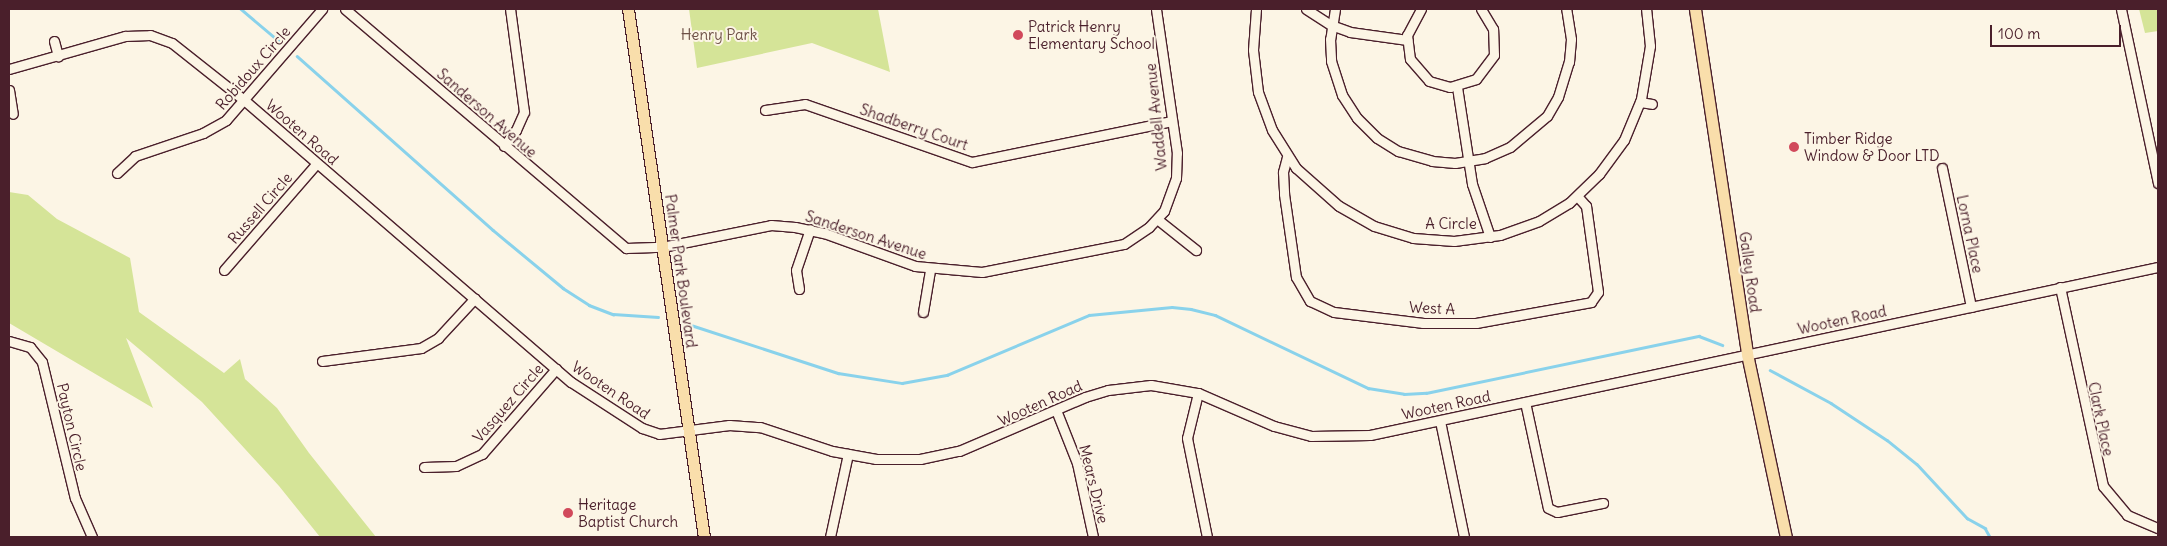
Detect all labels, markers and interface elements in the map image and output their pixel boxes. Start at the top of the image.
scale bar [1992,15,2123,47]
place label: Patrick Henry Elementary School [1028,17,1155,52]
street label: Robidoux Circle [212,23,294,113]
text: 100 m [1998,24,2040,43]
park label: Henry Park [681,26,757,44]
marker: Patrick Henry Elementary School [1012,29,1024,41]
street label: Waddell Avenue [1141,62,1171,172]
street label: Sanderson Avenue [433,65,541,161]
street label: Wooten Road [262,96,342,168]
street label: Shadberry Court [858,100,970,154]
place label: Timber Ridge Window & Door LTD [1804,129,1940,164]
marker: Timber Ridge Window & Door LTD [1788,141,1800,153]
street label: Russell Circle [224,169,296,247]
street label: Palmer Park Boulevard [661,193,701,349]
street label: Lorna Place [1953,193,1987,275]
street label: Sanderson Avenue [803,207,929,263]
street label: A Circle [1425,215,1477,233]
street label: Galley Road [1735,230,1765,314]
street label: West A [1408,298,1456,318]
street label: Wooten Road [1796,302,1888,338]
street label: Wooten Road [569,357,653,423]
street label: Vasquez Circle [469,360,547,446]
street label: Wooten Road [995,376,1085,430]
street label: Clark Place [2084,380,2118,458]
street label: Payton Circle [53,381,91,473]
street label: Wooten Road [1400,387,1492,423]
street label: Mears Drive [1076,443,1112,525]
place label: Heritage Baptist Church [578,495,678,530]
marker: Heritage Baptist Church [562,507,574,519]

